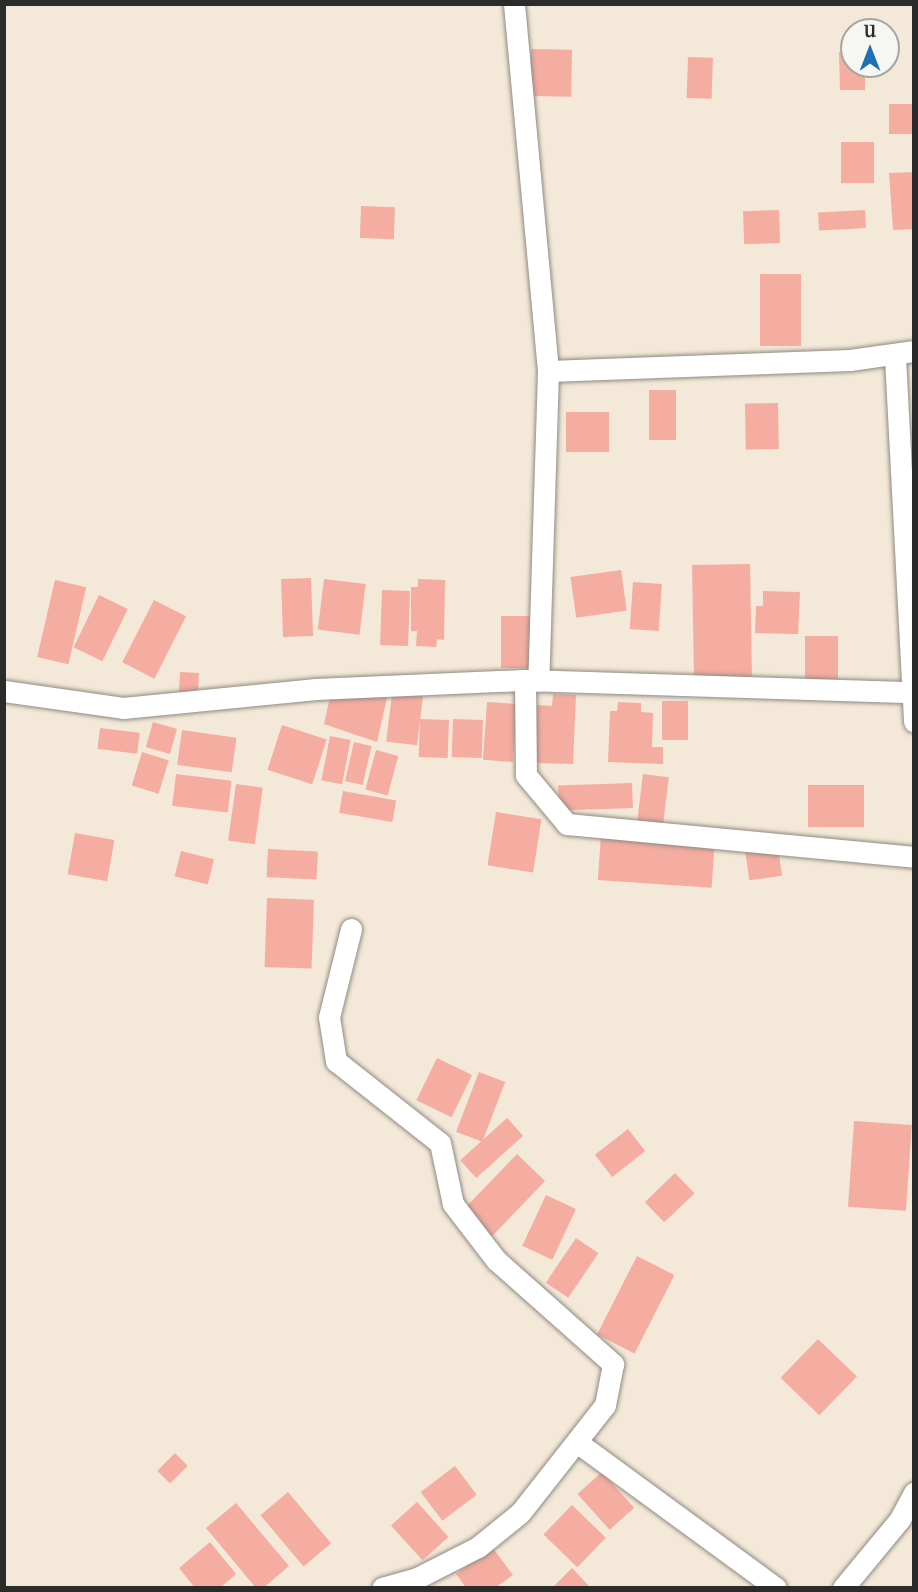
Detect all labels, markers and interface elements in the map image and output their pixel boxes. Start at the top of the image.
north arrow [840,18,900,78]
text: U [864,22,876,41]

